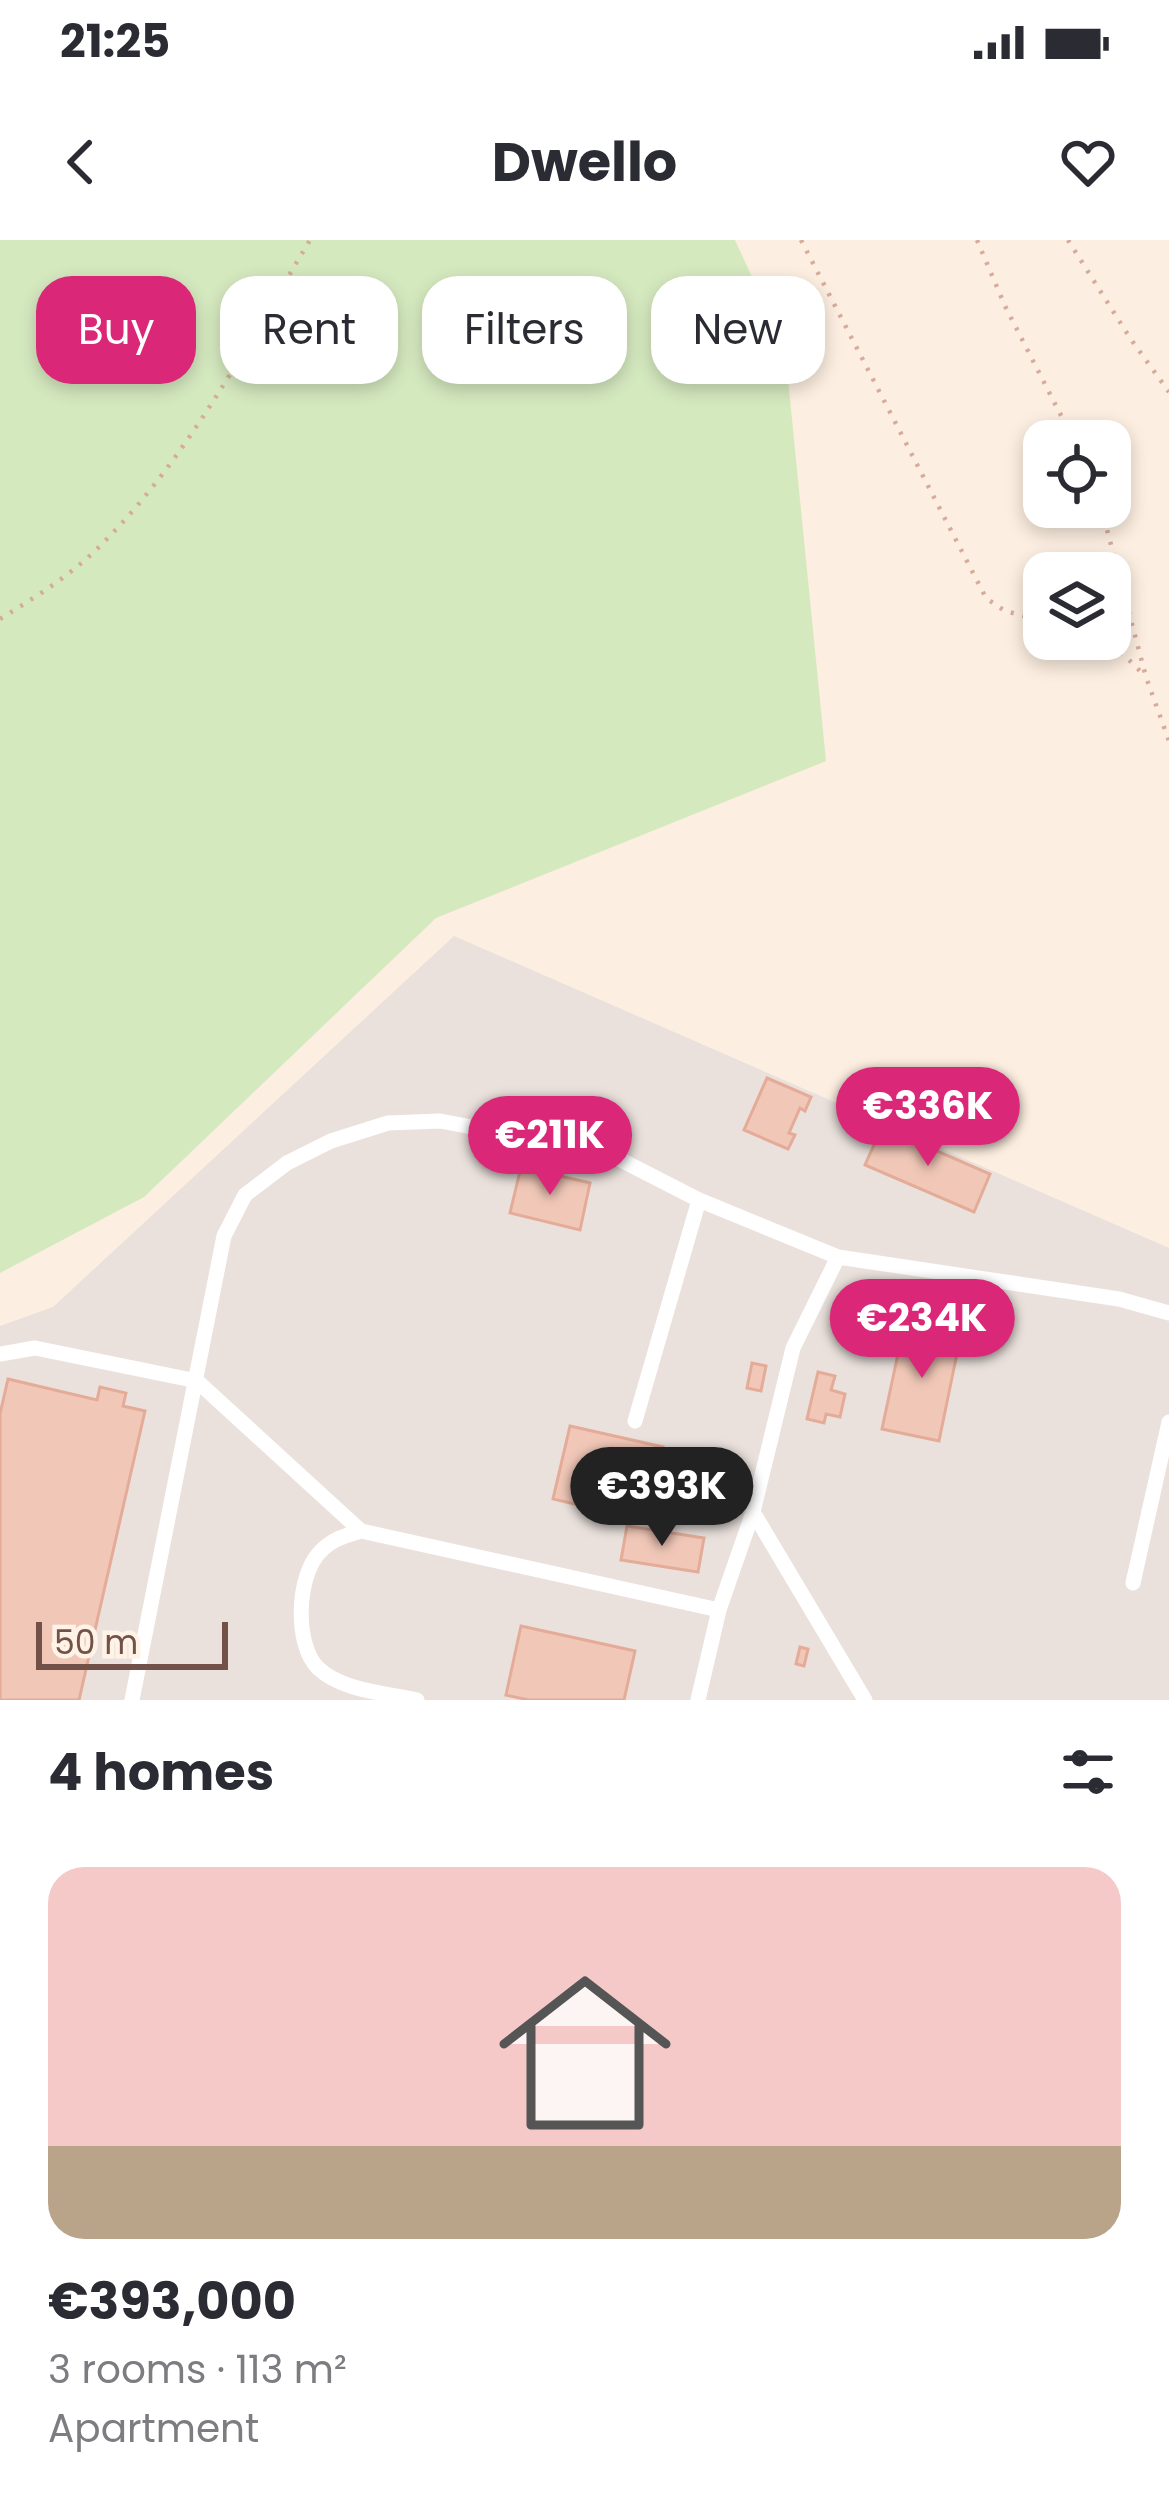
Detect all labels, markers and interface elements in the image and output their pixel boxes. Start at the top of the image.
text: 21:25 [60,10,170,73]
text: Dwello [492,124,677,200]
icon: back [48,129,114,195]
icon: heart [1055,129,1121,195]
chip: Buy [36,276,196,384]
chip: Rent [220,276,398,384]
chip: Filters [422,276,627,384]
chip: New [651,276,825,384]
map controls [1023,420,1131,660]
button: locate [1023,420,1131,528]
button: layers [1023,552,1131,660]
pin: €336K [844,1067,1012,1169]
text: €336K [863,1078,993,1133]
pin: €211K [466,1096,634,1198]
text: €211K [495,1107,605,1162]
pin: €234K [838,1279,1006,1381]
text: €234K [857,1290,987,1345]
pin: €393K [578,1447,746,1549]
text: €393K [597,1458,727,1513]
scale bar [36,1616,228,1669]
text: 50 m [54,1619,138,1666]
text: 4 homes [48,1736,274,1808]
icon: filters [1055,1739,1121,1805]
icon: home [477,1945,693,2161]
text: €393,000 [48,2265,296,2337]
text: 3 rooms · 113 m² [48,2342,347,2397]
text: Apartment [48,2401,259,2456]

